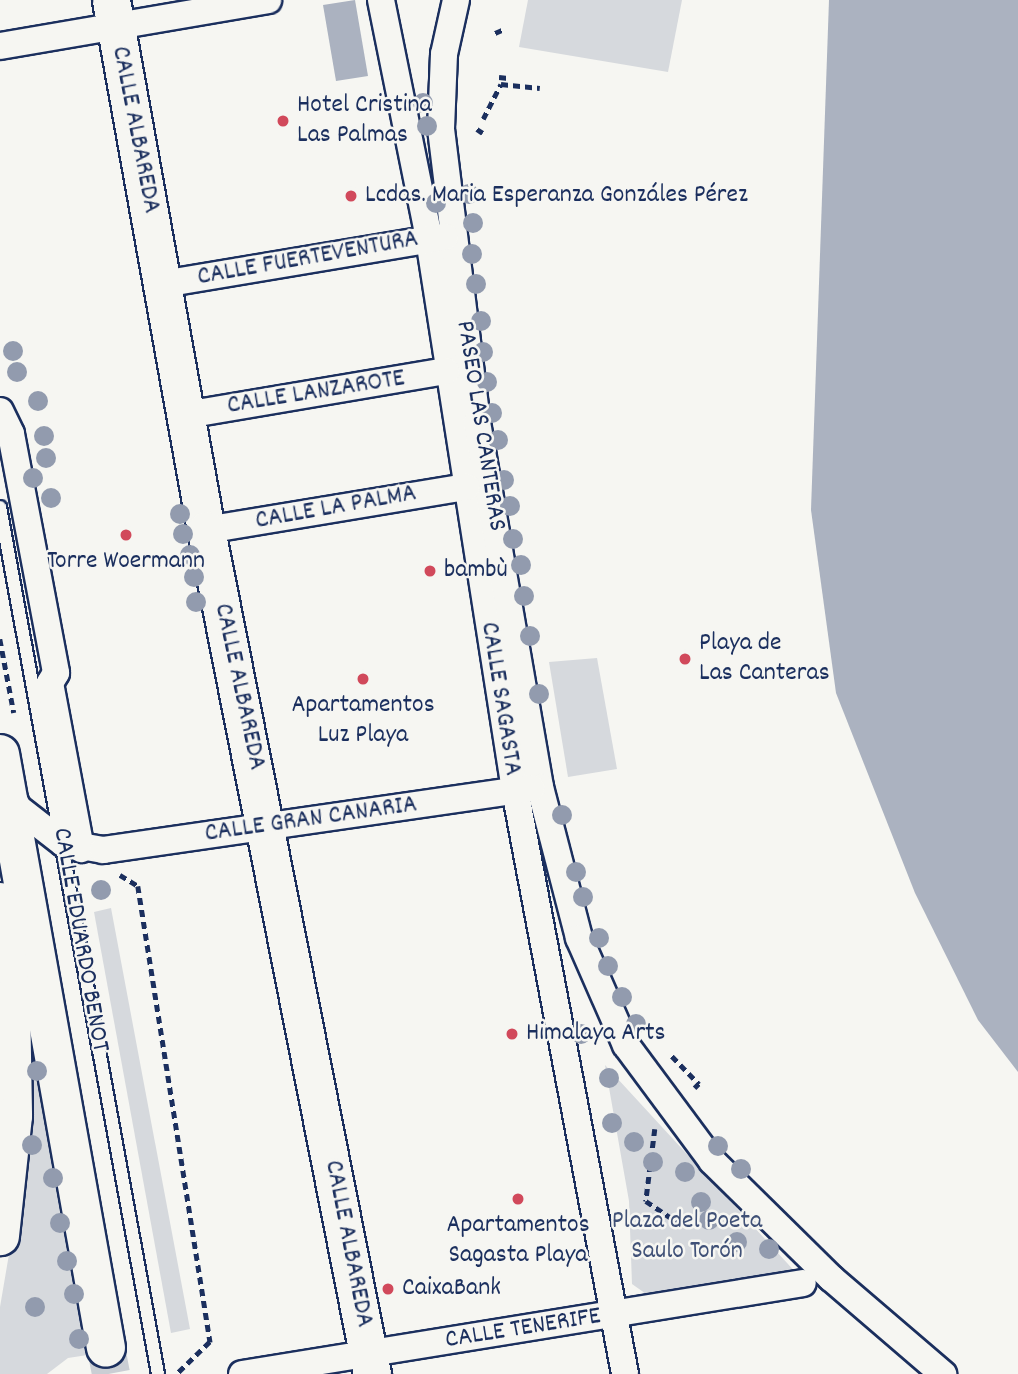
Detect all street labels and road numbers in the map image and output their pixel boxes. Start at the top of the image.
street label: CALLE ALBAREDA [104,44,166,216]
street label: CALLE FUERTEVENTURA [195,224,421,294]
street label: PASEO LAS CANTERAS [448,318,512,534]
street label: CALLE LANZAROTE [225,364,407,422]
street label: CALLE LA PALMA [253,478,419,538]
street label: CALLE ALBAREDA [206,601,272,773]
street label: CALLE SAGASTA [472,620,528,778]
street label: CALLE GRAN CANARIA [203,790,419,850]
street label: CALLE EDUARDO BENOT [45,825,115,1055]
street label: CALLE ALBAREDA [317,1158,379,1330]
street label: CALLE TENERIFE [443,1301,603,1357]

